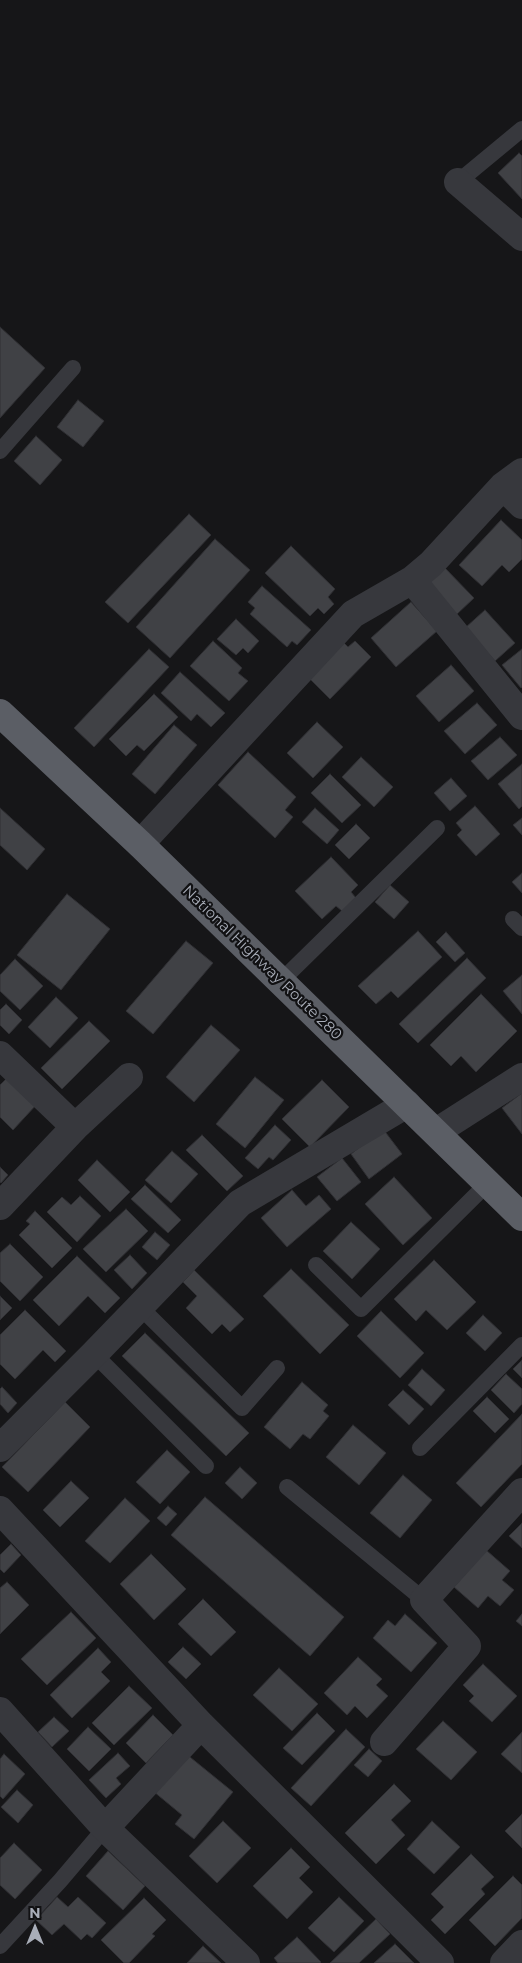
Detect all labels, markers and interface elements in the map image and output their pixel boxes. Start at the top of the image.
street label: National Highway Route 280 [179,882,345,1044]
north arrow [10,1903,60,1953]
text: N [29,1904,41,1922]

